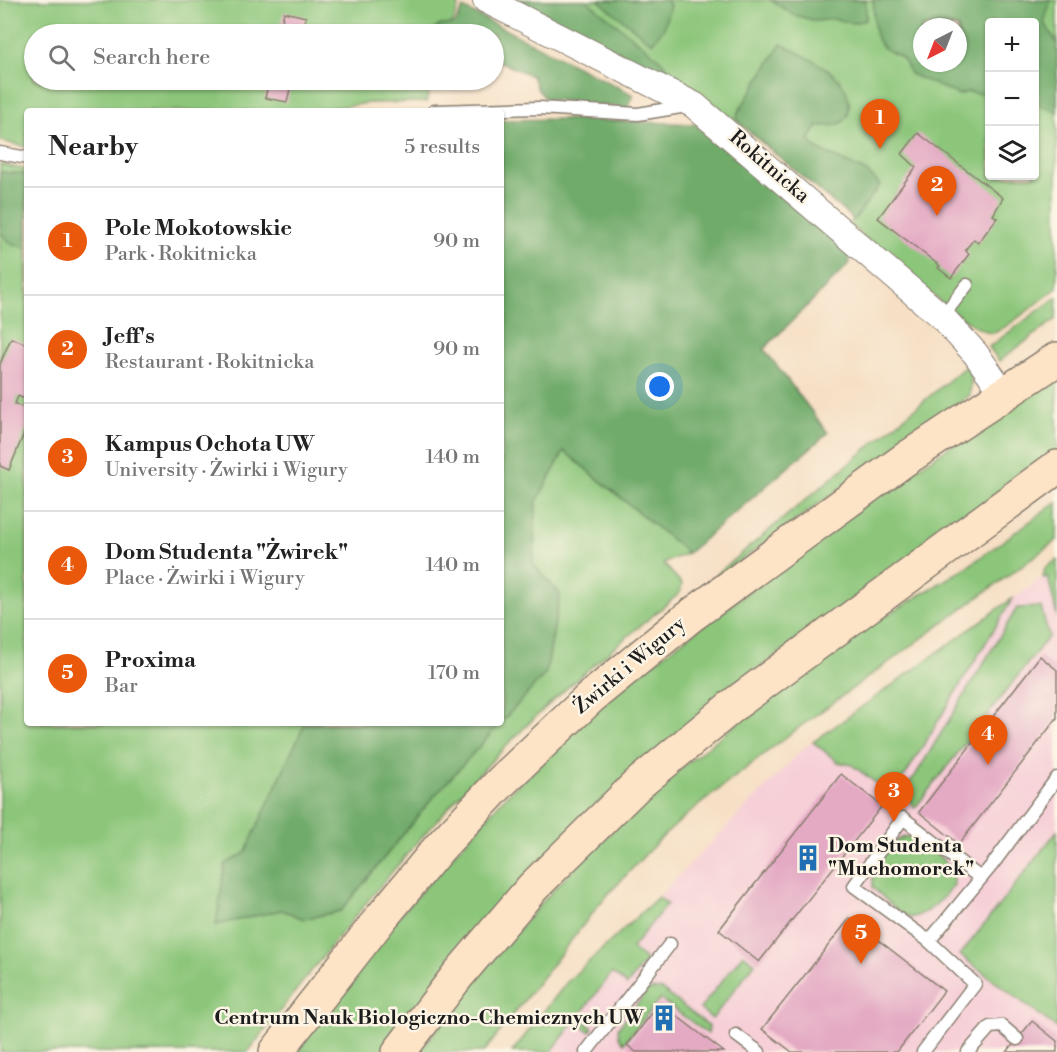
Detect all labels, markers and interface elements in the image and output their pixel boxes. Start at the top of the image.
north arrow [913,18,967,72]
map controls [985,18,1039,180]
button: + [985,18,1039,72]
search box [24,24,504,90]
icon: search [45,41,78,74]
text: Search here [93,44,210,71]
button: − [985,72,1039,126]
pin: 1 [860,100,900,149]
street label: Rokitnicka [724,125,815,209]
button: layers [985,126,1039,180]
text: Nearby [48,131,138,163]
text: 5 results [404,135,480,160]
pin: 2 [918,166,956,216]
text: Pole Mokotowskie [105,215,292,242]
text: 1 [63,229,72,254]
text: 90 m [433,229,480,254]
text: Park · Rokitnicka [105,242,257,267]
text: Jeff's [105,323,155,350]
text: 2 [61,337,74,362]
text: 90 m [433,337,480,362]
text: Restaurant · Rokitnicka [105,350,314,375]
your location [645,372,674,401]
text: Kampus Ochota UW [105,431,314,458]
text: 3 [61,445,74,470]
text: 140 m [425,445,480,470]
text: University · Żwirki i Wigury [105,458,348,483]
text: Dom Studenta "Żwirek" [105,539,348,566]
text: 4 [61,553,74,578]
text: 140 m [425,553,480,578]
text: Place · Żwirki i Wigury [105,566,305,591]
street label: Żwirki i Wigury [568,611,691,720]
text: Proxima [105,647,196,674]
text: 5 [61,661,74,686]
text: 170 m [428,661,480,686]
text: Bar [105,674,138,699]
pin: 4 [968,716,1008,765]
pin: 3 [874,772,914,822]
place label: Dom Studenta "Muchomorek" [828,834,974,882]
building icon: Dom Studenta "Muchomorek" [793,843,823,873]
pin: 5 [842,914,880,964]
building icon: Centrum Nauk Biologiczno-Chemicznych UW [649,1003,679,1033]
place label: Centrum Nauk Biologiczno-Chemicznych UW [214,1006,645,1031]

